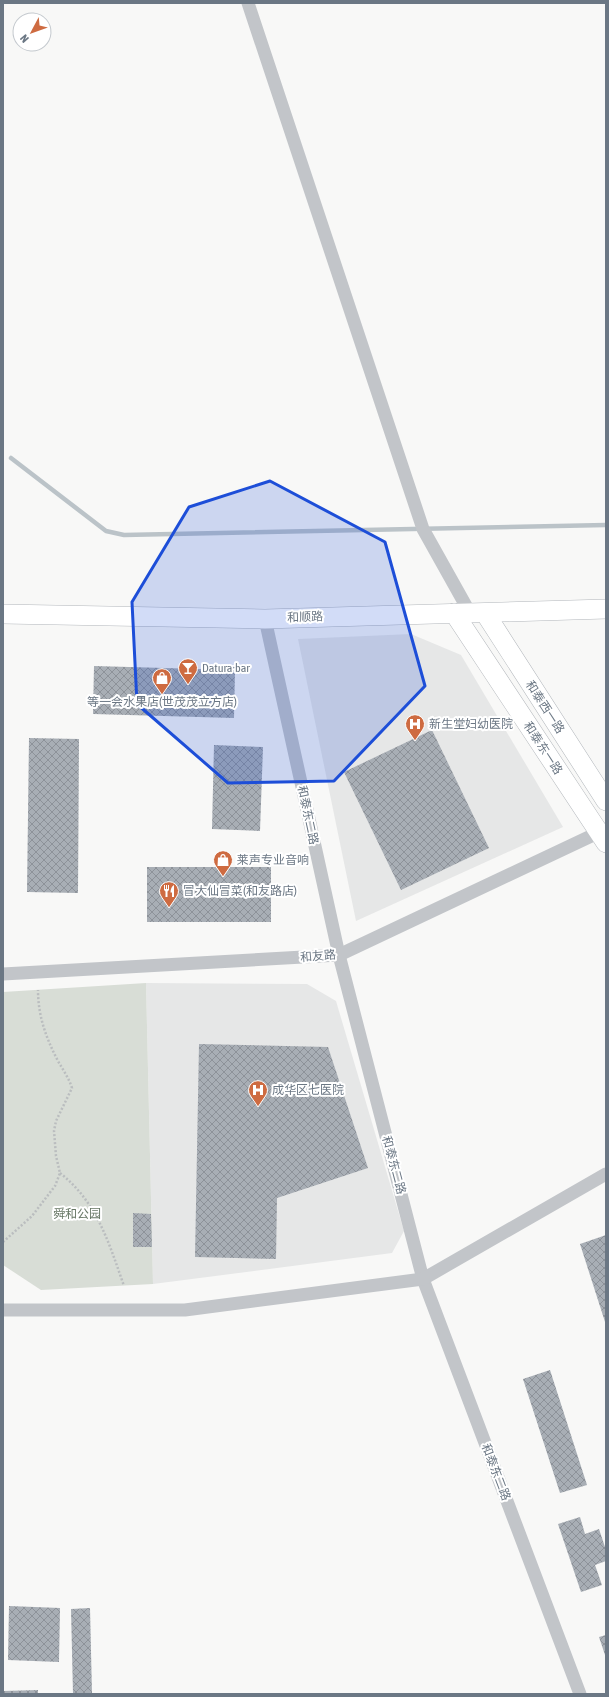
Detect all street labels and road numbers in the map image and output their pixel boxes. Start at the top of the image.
street label: 和顺路 [287,609,323,625]
street label: 和泰西一路 [523,678,567,736]
street label: 和泰东一路 [521,719,565,777]
street label: 和泰东二路 [295,784,321,846]
street label: 和友路 [299,947,337,965]
street label: 和泰东二路 [379,1134,409,1196]
street label: 和泰东二路 [479,1441,513,1503]

